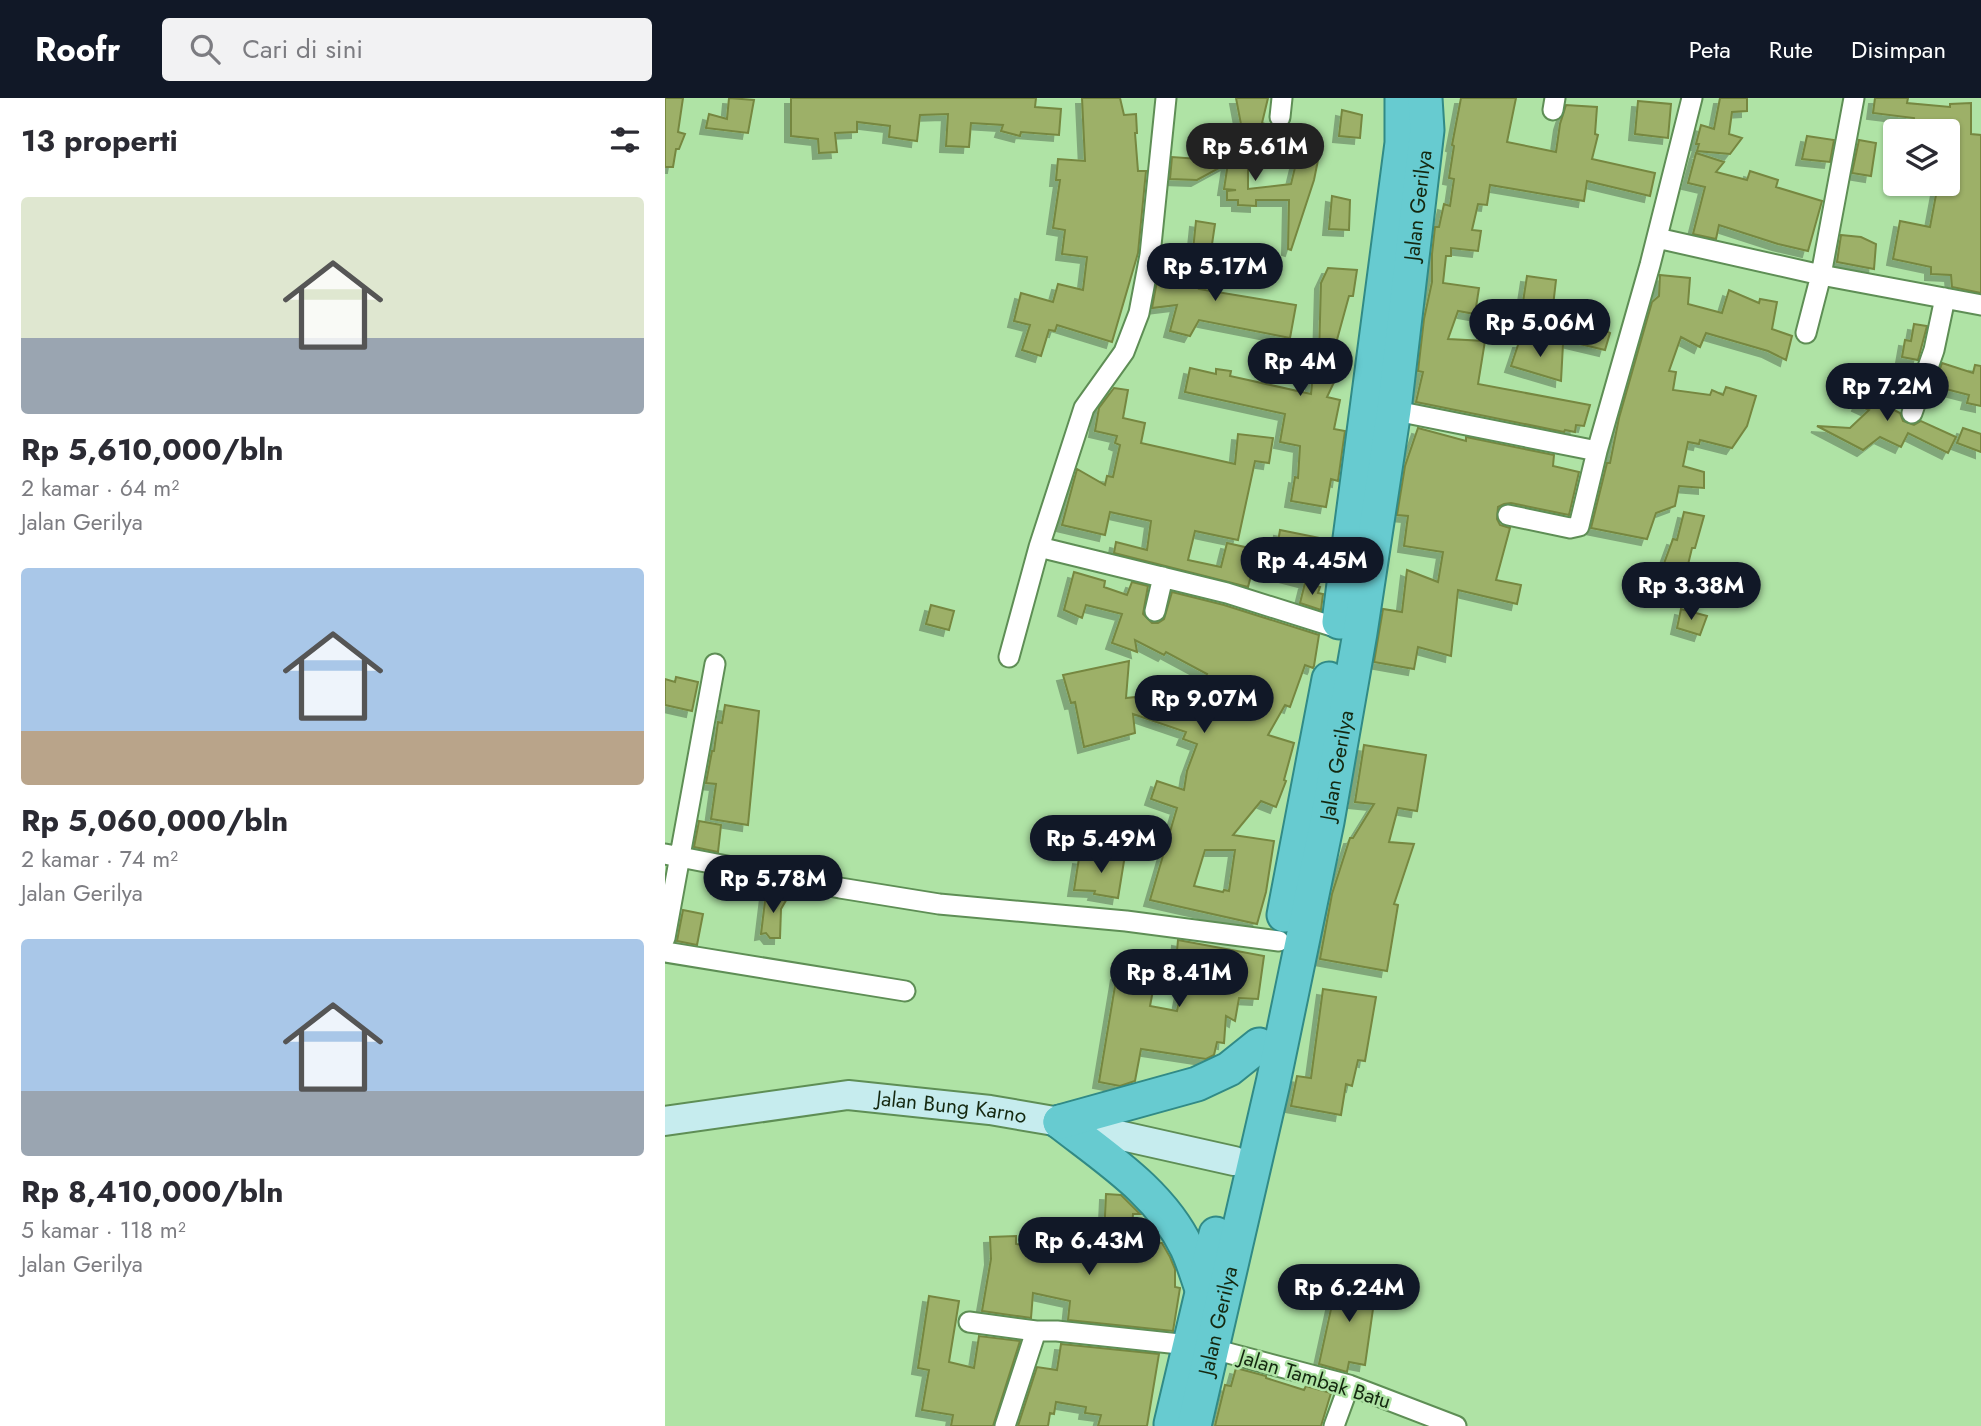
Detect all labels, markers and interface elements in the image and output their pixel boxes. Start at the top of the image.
search box [162,18,652,81]
text: Roofr [35,26,120,73]
icon: search [186,30,224,68]
text: Cari di sini [242,30,363,68]
text: Peta [1689,32,1731,67]
text: Rute [1769,32,1813,67]
text: Disimpan [1851,32,1946,67]
text: 13 properti [21,119,178,162]
map controls [1883,119,1960,196]
button: layers [1883,119,1960,196]
icon: filters [606,121,644,159]
pin: Rp 5.61M [1183,123,1327,183]
text: Rp 5.61M [1202,129,1308,163]
street label: Jalan Gerilya [1396,148,1440,265]
icon: home [270,242,396,368]
pin: Rp 5.17M [1143,244,1287,303]
text: Rp 5.17M [1163,249,1267,283]
pin: Rp 5.06M [1468,300,1612,359]
text: Rp 5.06M [1485,305,1595,339]
pin: Rp 4M [1251,338,1349,398]
text: Rp 4M [1264,344,1336,378]
pin: Rp 7.2M [1822,364,1952,423]
text: Rp 7.2M [1842,369,1932,403]
text: Rp 5,610,000/bln [21,428,284,471]
text: 2 kamar · 64 m² [21,471,179,505]
text: Jalan Gerilya [21,505,143,539]
pin: Rp 4.45M [1240,538,1384,597]
text: Rp 4.45M [1257,543,1367,577]
pin: Rp 3.38M [1619,562,1763,622]
text: Rp 3.38M [1638,568,1744,602]
icon: home [270,613,396,739]
pin: Rp 9.07M [1132,676,1276,735]
text: Rp 9.07M [1151,681,1257,715]
street label: Jalan Gerilya [1312,708,1361,826]
text: Rp 5,060,000/bln [21,799,288,842]
pin: Rp 5.49M [1029,816,1173,875]
text: Rp 5.49M [1046,821,1156,855]
text: 2 kamar · 74 m² [21,842,178,876]
pin: Rp 5.78M [701,856,845,915]
text: Rp 5.78M [720,861,827,895]
text: Jalan Gerilya [21,876,143,910]
pin: Rp 8.41M [1107,950,1251,1009]
text: Rp 8.41M [1126,955,1232,989]
icon: home [270,984,396,1110]
street label: Jalan Bung Karno [872,1083,1029,1131]
text: Rp 8,410,000/bln [21,1170,283,1213]
text: 5 kamar · 118 m² [21,1213,186,1247]
pin: Rp 6.43M [1017,1218,1161,1277]
text: Rp 6.43M [1034,1223,1144,1257]
text: Jalan Gerilya [21,1247,143,1281]
street label: Jalan Gerilya [1190,1263,1245,1381]
pin: Rp 6.24M [1277,1264,1421,1324]
text: Rp 6.24M [1294,1270,1404,1304]
street label: Jalan Tambak Batu [1233,1341,1394,1416]

